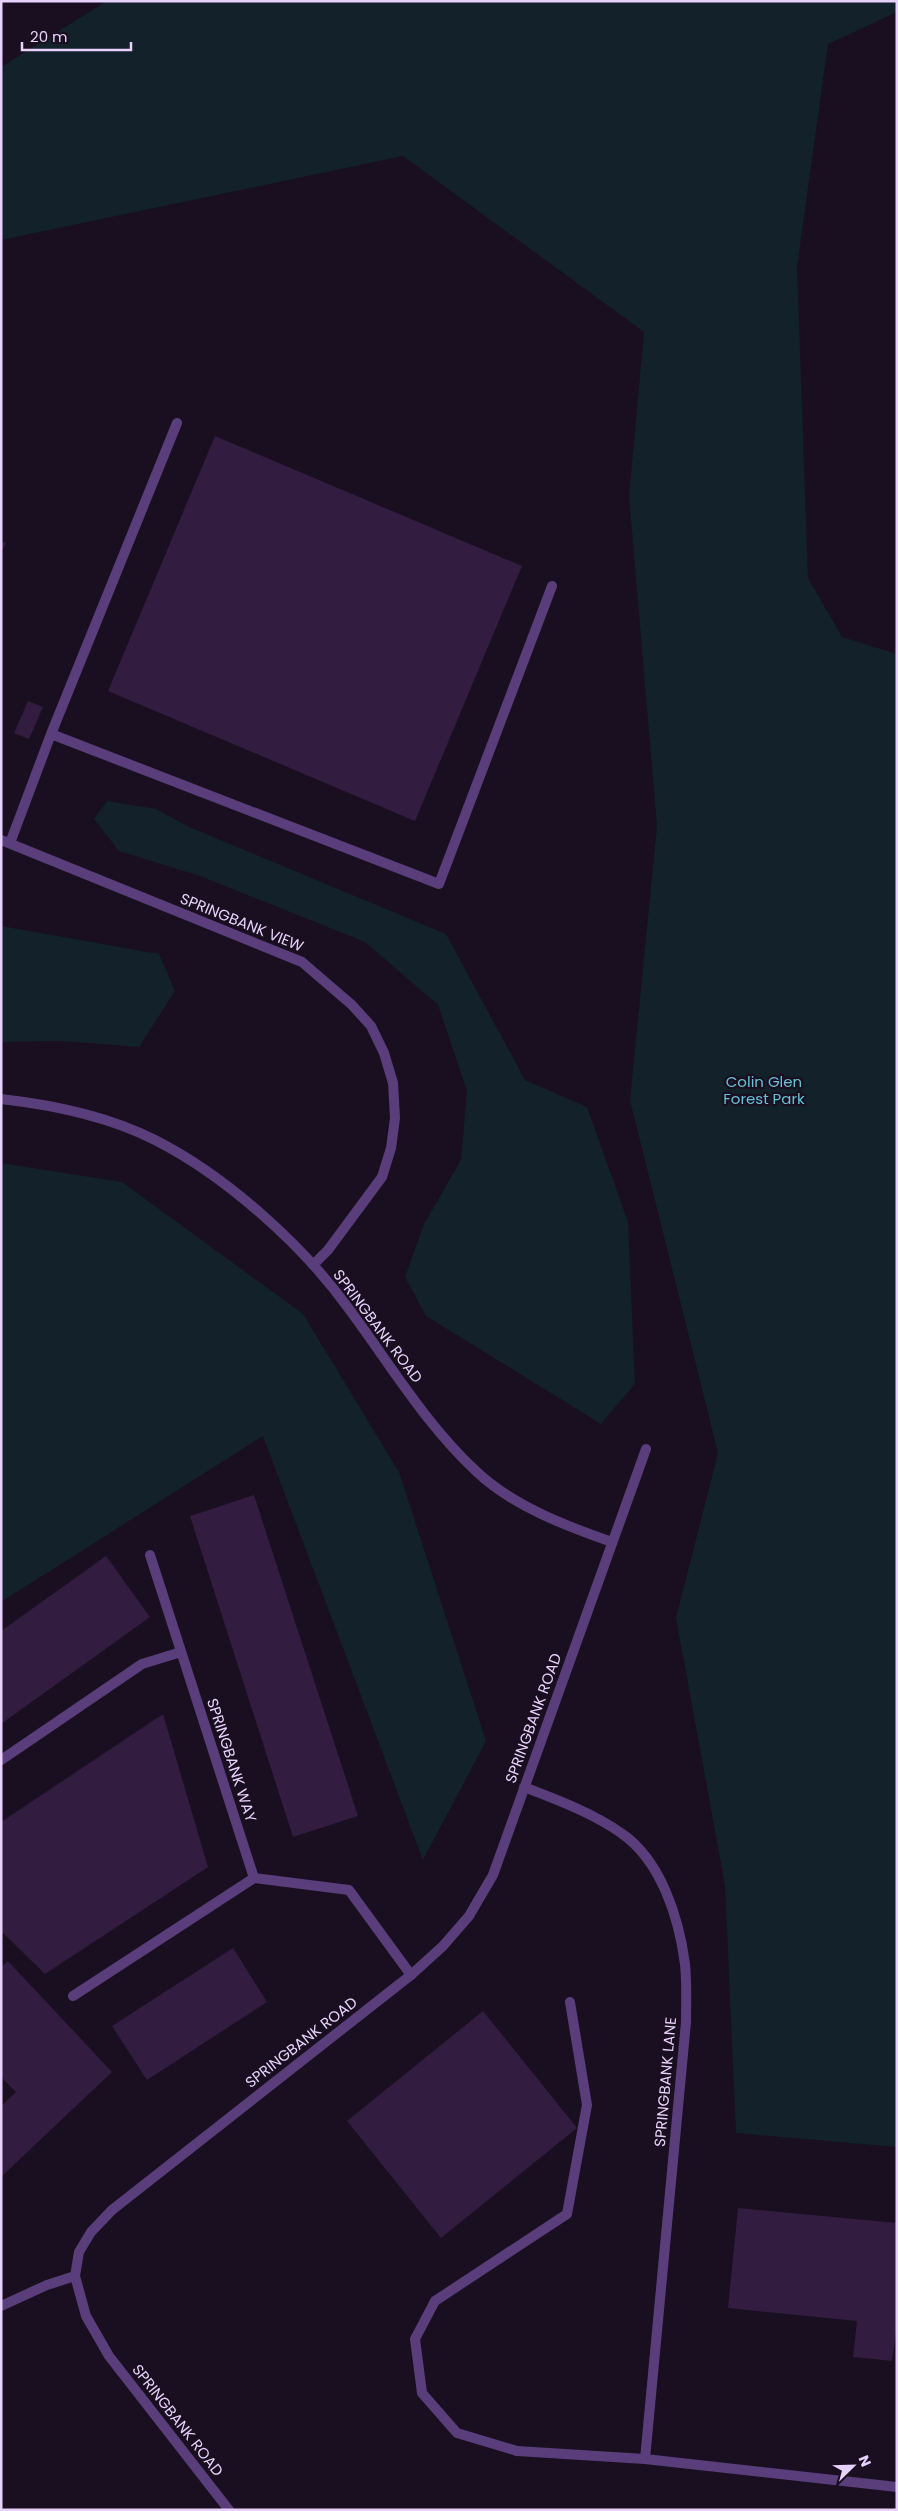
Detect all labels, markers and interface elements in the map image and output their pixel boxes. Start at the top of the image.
scale bar [22,20,131,52]
text: 20 m [30,26,68,47]
street label: SPRINGBANK VIEW [177,888,307,957]
park label: Colin Glen Forest Park [723,1071,805,1109]
street label: SPRINGBANK ROAD [328,1265,428,1387]
street label: SPRINGBANK ROAD [500,1650,566,1786]
street label: SPRINGBANK WAY [202,1695,262,1825]
street label: SPRINGBANK ROAD [241,1992,361,2092]
street label: SPRINGBANK LANE [649,2016,681,2148]
street label: SPRINGBANK ROAD [128,2360,228,2480]
north arrow [828,2441,878,2491]
text: N [854,2452,876,2470]

